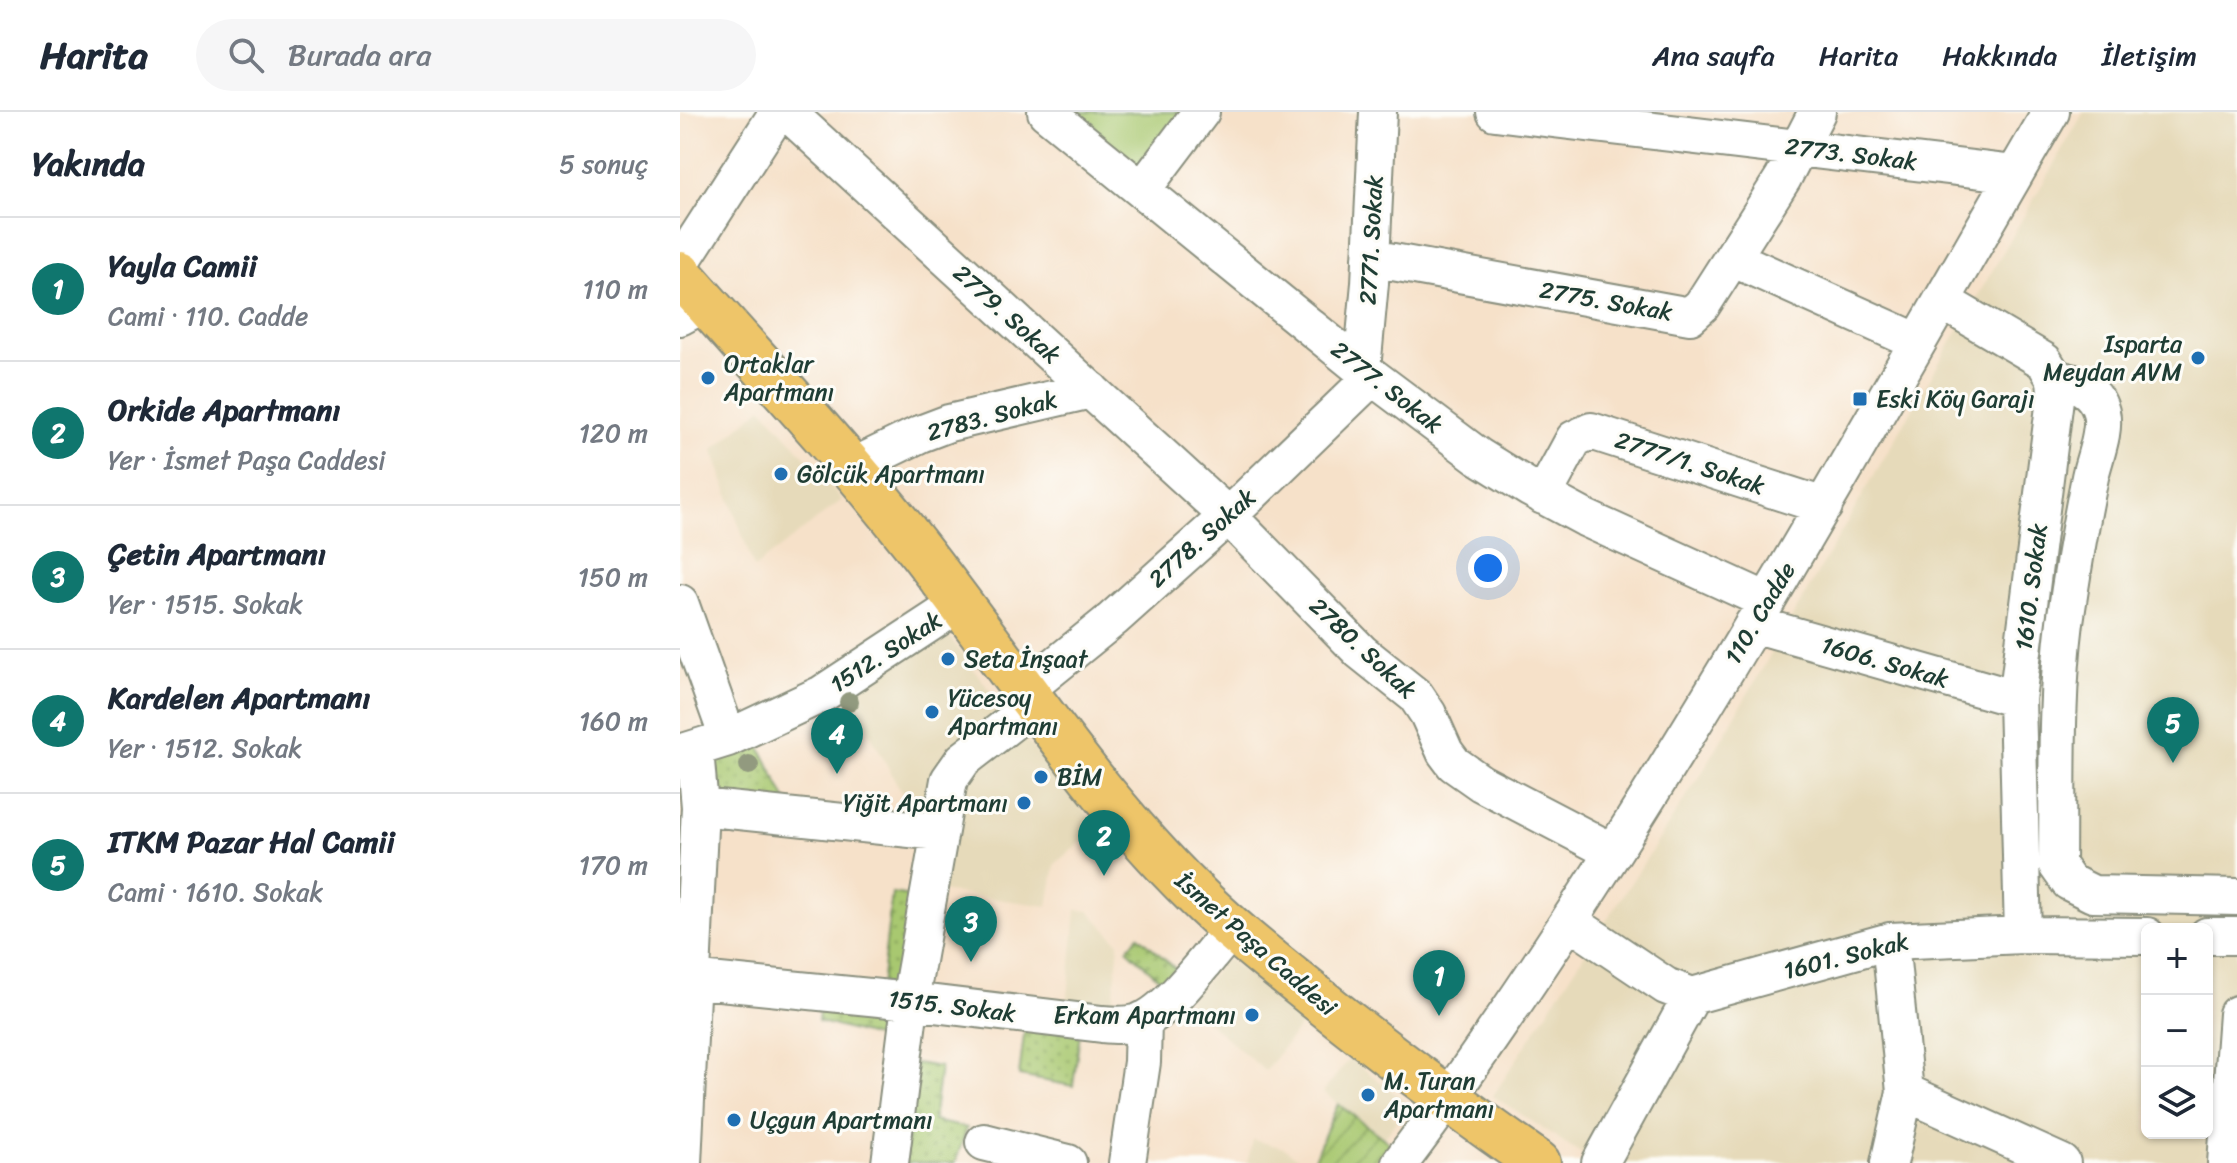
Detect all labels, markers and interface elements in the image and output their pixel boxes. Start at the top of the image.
search box [196,19,756,91]
text: Harita [40,22,148,89]
text: Burada ara [288,28,431,82]
text: Ana sayfa [1652,31,1775,80]
text: Harita [1819,31,1898,80]
text: Hakkında [1942,31,2057,80]
text: İletişim [2101,31,2197,80]
icon: search [224,33,268,77]
street label: 2773. Sokak [1783,125,1920,183]
text: Yakında [32,134,145,194]
text: 5 sonuç [559,141,648,187]
street label: 2771. Sokak [1347,174,1395,306]
text: Yayla Camii [108,239,257,293]
street label: 2779. Sokak [943,253,1071,375]
text: 1 [52,266,64,312]
text: 110 m [583,266,648,312]
street label: 2775. Sokak [1536,269,1676,333]
text: Cami · 110. Cadde [108,293,308,339]
place label: Isparta Meydan AVM [2043,323,2183,393]
street label: 2777. Sokak [1322,329,1453,445]
place label: Ortaklar Apartmanı [723,343,834,413]
marker: Isparta Meydan AVM [2189,349,2207,367]
marker: Ortaklar Apartmanı [699,369,717,387]
street label: 2783. Sokak [922,378,1062,454]
place label: Eski Köy Garajı [1876,378,2035,420]
text: Orkide Apartmanı [108,383,341,437]
marker: Eski Köy Garajı [1851,390,1869,408]
text: 2 [50,410,66,456]
text: 120 m [579,410,648,456]
street label: 2777/1. Sokak [1610,419,1771,507]
text: Yer · İsmet Paşa Caddesi [108,437,385,483]
place label: Gölcük Apartmanı [797,453,985,495]
marker: Gölcük Apartmanı [772,465,790,483]
street label: 2778. Sokak [1138,477,1266,598]
street label: 1610. Sokak [2002,521,2060,653]
text: Çetin Apartmanı [108,527,326,581]
your location [1468,548,1508,588]
street label: 110. Cadde [1713,553,1807,673]
text: 3 [51,554,65,600]
text: 150 m [578,554,648,600]
text: Yer · 1515. Sokak [108,581,303,627]
street label: 2780. Sokak [1299,586,1427,710]
street label: 1512. Sokak [821,600,951,704]
street label: 1606. Sokak [1816,624,1954,700]
place label: Seta İnşaat [964,638,1089,680]
marker: Seta İnşaat [939,650,957,668]
text: Kardelen Apartmanı [108,671,370,725]
place label: Yücesoy Apartmanı [947,677,1058,747]
pin: 5 [2147,697,2199,763]
text: 4 [50,698,66,744]
text: 160 m [579,698,648,744]
marker: Yücesoy Apartmanı [923,703,941,721]
pin: 4 [811,708,863,774]
text: Yer · 1512. Sokak [108,725,302,771]
place label: BİM [1057,756,1103,798]
marker: BİM [1032,768,1050,786]
place label: Yiğit Apartmanı [843,782,1008,824]
marker: Yiğit Apartmanı [1015,794,1033,812]
pin: 2 [1078,810,1130,876]
text: ITKM Pazar Hal Camii [108,815,395,869]
text: 5 [50,842,66,888]
text: 170 m [579,842,648,888]
street label: İsmet Paşa Caddesi [1164,860,1347,1027]
text: Cami · 1610. Sokak [108,869,323,915]
pin: 3 [945,896,997,962]
street label: 1601. Sokak [1779,920,1913,992]
map controls [2141,923,2213,1139]
button: + [2141,923,2213,995]
pin: 1 [1413,950,1465,1016]
street label: 1515. Sokak [886,977,1018,1035]
place label: Erkam Apartmanı [1054,994,1236,1036]
button: − [2141,995,2213,1067]
marker: Erkam Apartmanı [1243,1006,1261,1024]
place label: M. Turan Apartmanı [1383,1060,1494,1130]
button: layers [2141,1067,2213,1139]
marker: M. Turan Apartmanı [1359,1086,1377,1104]
place label: Uçgun Apartmanı [750,1099,933,1141]
marker: Uçgun Apartmanı [725,1111,743,1129]

